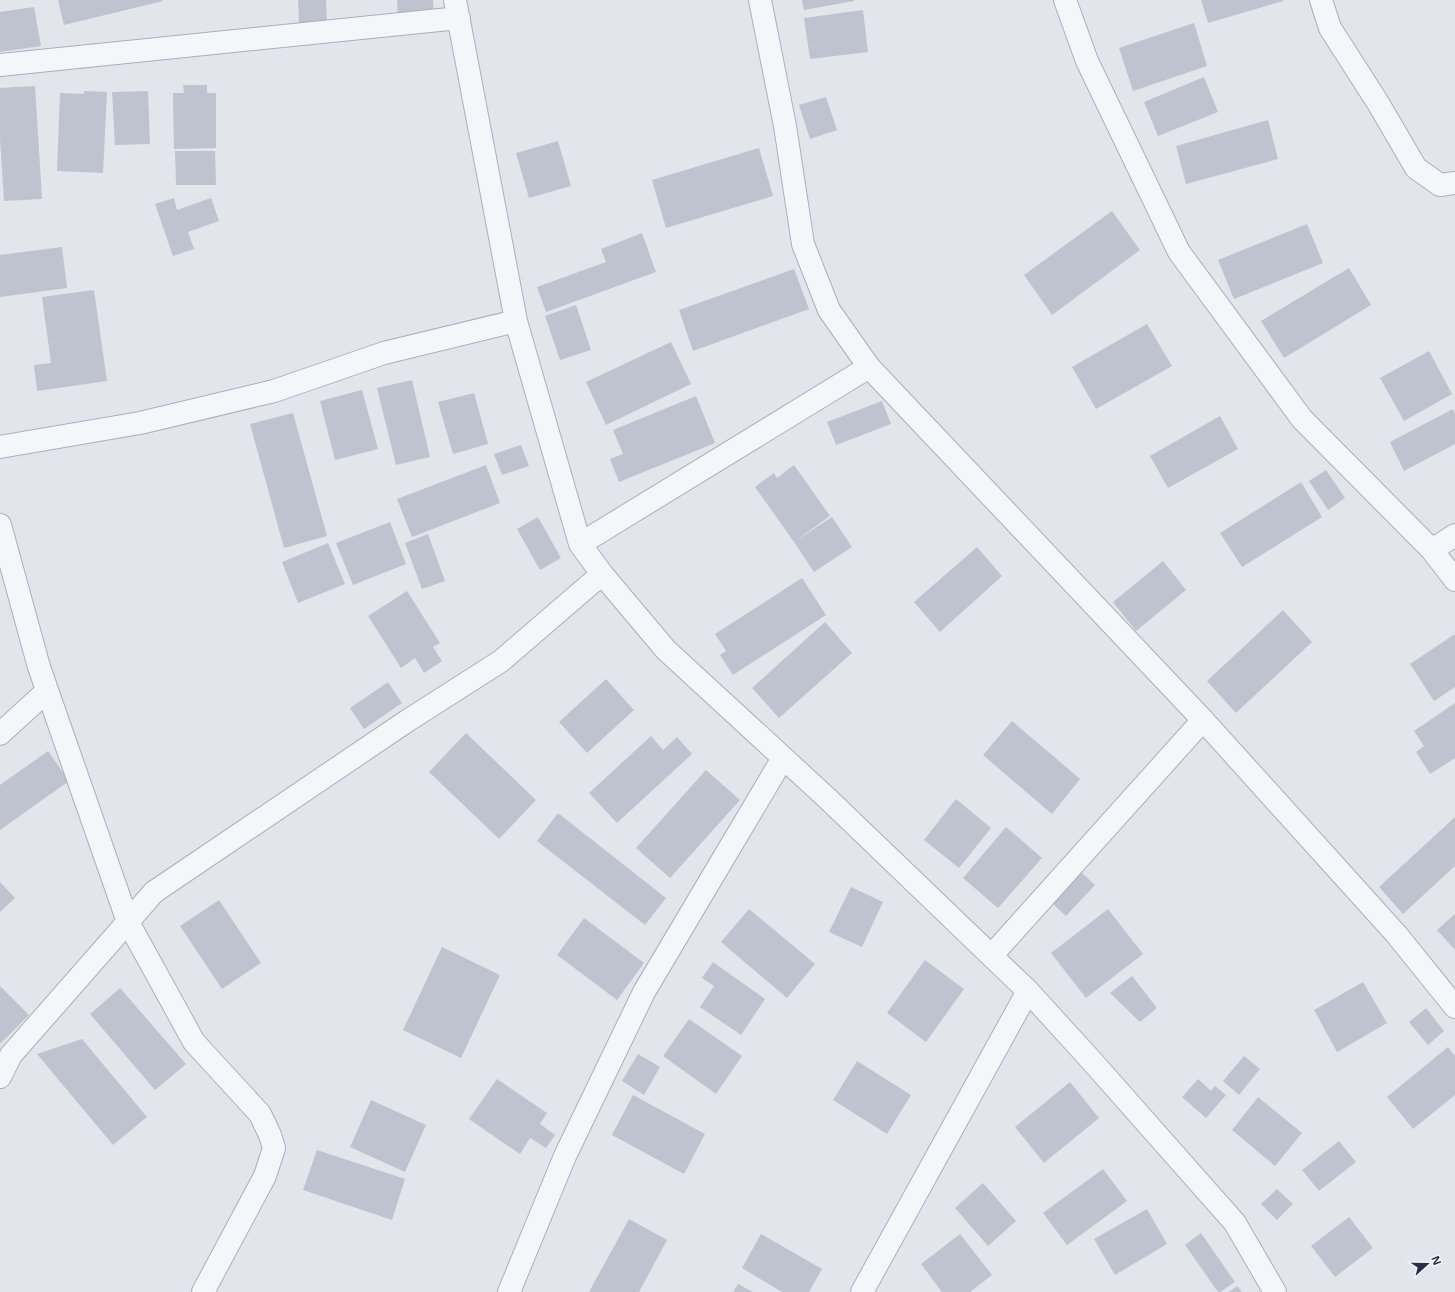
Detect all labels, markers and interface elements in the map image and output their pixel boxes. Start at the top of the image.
north arrow [1407,1244,1447,1284]
text: N [1428,1253,1445,1267]

